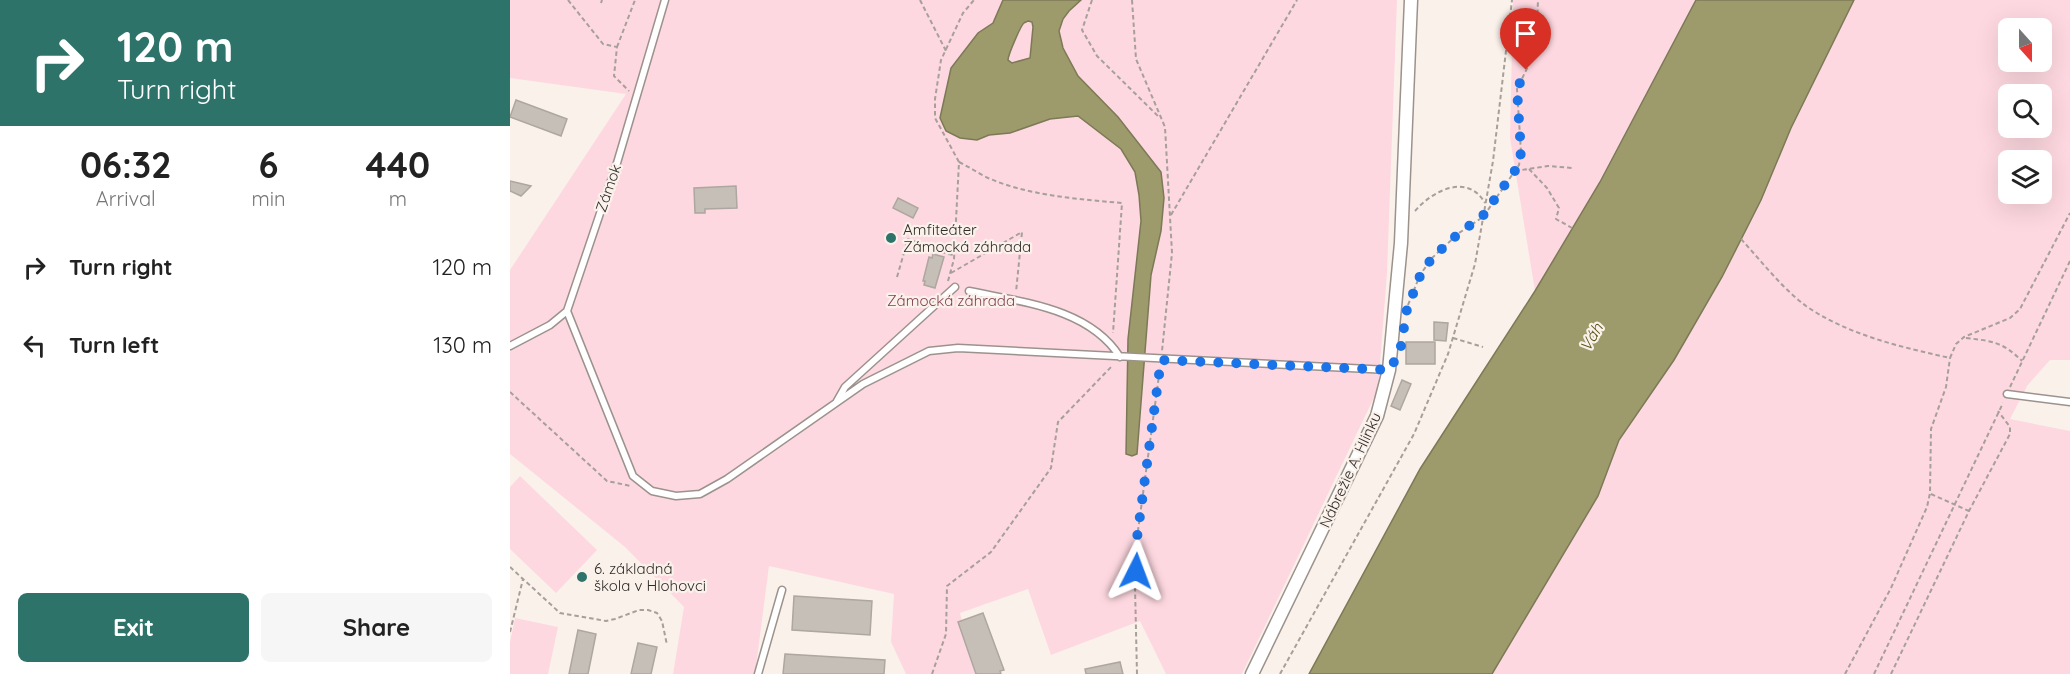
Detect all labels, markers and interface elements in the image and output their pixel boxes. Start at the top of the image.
pin [1500,8,1551,70]
icon: arrive [1509,17,1542,50]
north arrow [1998,18,2052,72]
map controls [1998,18,2052,204]
text: 120 m [117,20,234,73]
icon: right [18,24,96,102]
text: Turn right [117,72,236,106]
button: search [1998,84,2052,138]
text: 06:32 [80,142,172,187]
text: 6 [259,142,279,187]
text: 440 [366,142,430,187]
button: layers [1998,150,2052,204]
street label: Zámok [591,161,625,215]
text: Arrival [96,186,156,211]
text: min [252,186,286,211]
text: m [389,186,407,211]
place label: Amfiteáter Zámocká záhrada [903,220,1031,256]
marker: Amfiteáter Zámocká záhrada [884,231,898,245]
icon: right [18,251,51,284]
text: Turn right [69,253,173,281]
text: 120 m [433,253,492,281]
park label: Zámocká záhrada [887,291,1015,310]
water label: Váh [1575,319,1607,355]
icon: left [18,329,51,362]
text: Turn left [69,331,159,359]
text: 130 m [433,331,492,359]
street label: Nábrežie A. Hlinku [1315,409,1385,531]
position arrow [1104,539,1168,603]
place label: 6. základná škola v Hlohovci [594,559,706,595]
marker: 6. základná škola v Hlohovci [575,570,589,584]
button: Exit [18,593,249,662]
button: Share [261,593,492,662]

